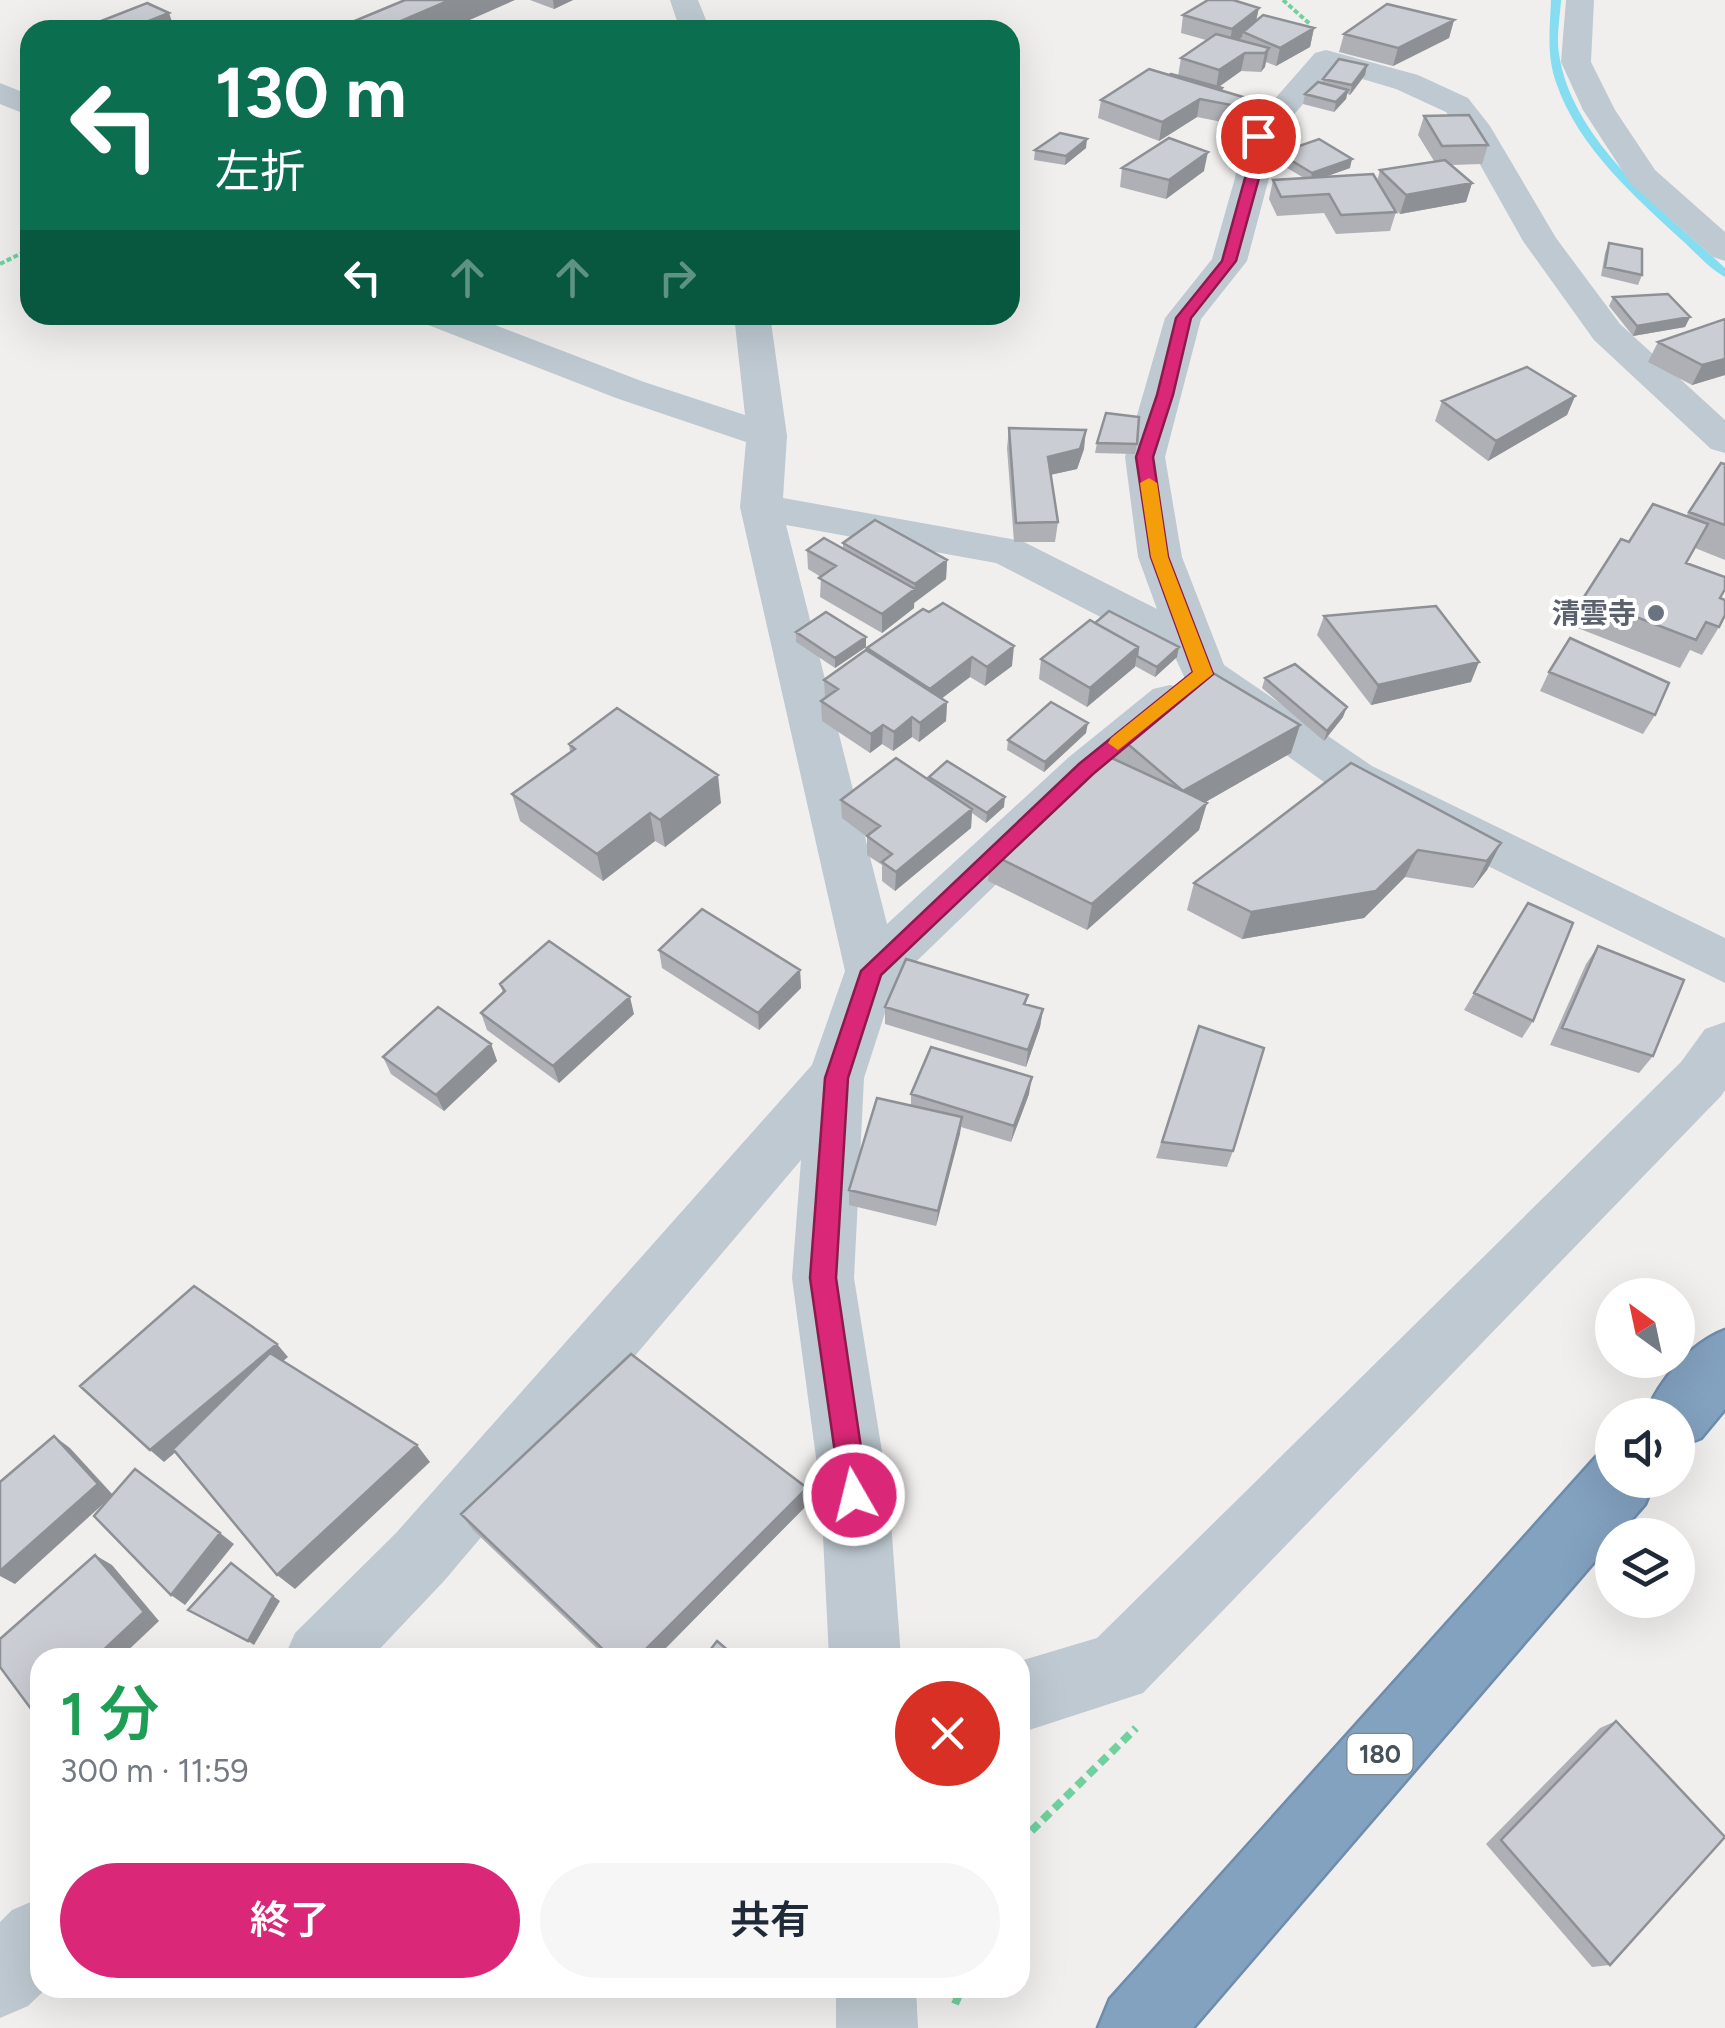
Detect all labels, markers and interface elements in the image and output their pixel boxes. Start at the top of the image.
text: 130 m [215,50,407,135]
icon: left [50,60,180,190]
pin [1216,94,1301,179]
icon: arrive [1231,109,1286,164]
text: 左折 [215,144,305,198]
icon: left [335,250,390,305]
icon: ahead [440,250,495,305]
icon: ahead [545,250,600,305]
icon: right [650,250,705,305]
place label: 清雲寺 [1552,596,1636,630]
marker: 清雲寺 [1645,602,1667,624]
north arrow [1595,1278,1695,1378]
map controls [1595,1278,1695,1618]
button: sound [1595,1398,1695,1498]
position arrow [802,1443,906,1547]
button: layers [1595,1518,1695,1618]
text: 1 分 [60,1678,160,1750]
button: close [895,1681,1000,1786]
road number: 180 [1348,1734,1412,1774]
text: 300 m · 11:59 [60,1752,249,1790]
button: 終了 [60,1863,520,1978]
button: 共有 [540,1863,1000,1978]

